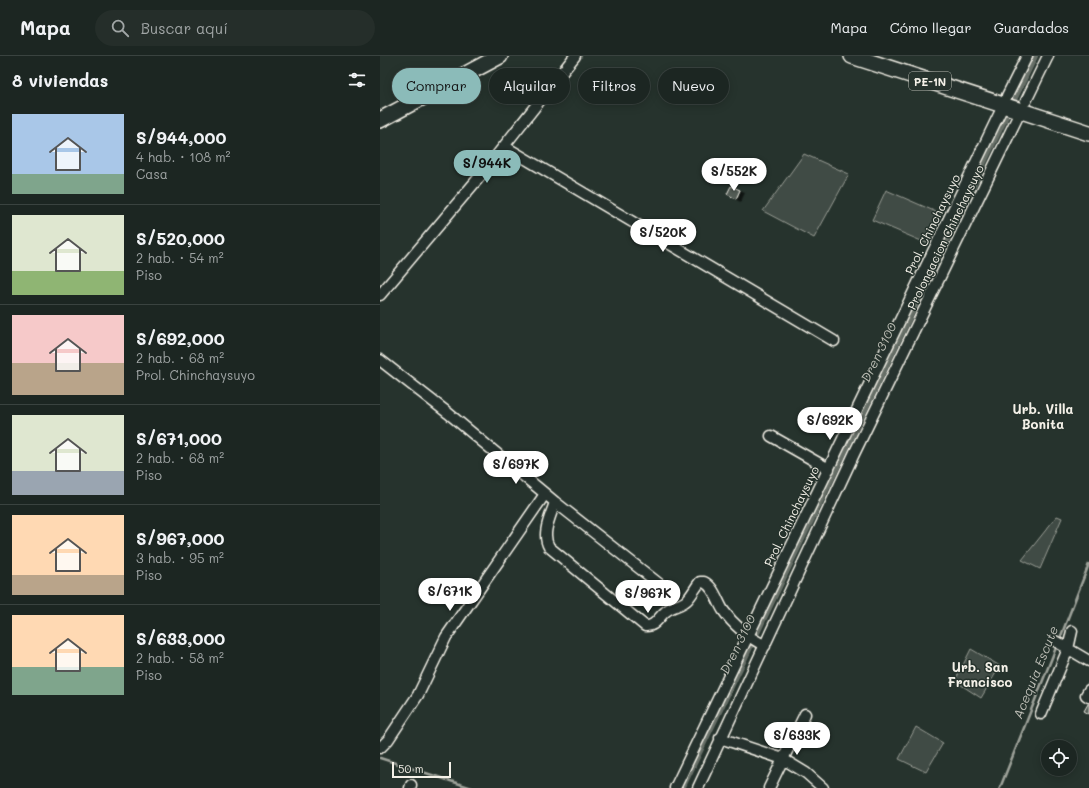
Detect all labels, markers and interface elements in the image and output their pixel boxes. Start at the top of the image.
search box [95,10,375,46]
text: Mapa [20,15,71,40]
icon: search [109,17,131,39]
text: Buscar aquí [141,18,228,38]
text: Mapa [831,18,868,37]
text: Cómo llegar [890,18,972,37]
text: Guardados [994,18,1069,37]
chip: Comprar [392,68,481,104]
chip: Alquilar [489,68,570,104]
chip: Filtros [578,68,650,104]
chip: Nuevo [658,68,729,104]
text: 8 viviendas [12,69,108,91]
icon: filters [346,69,368,91]
road number: PE-1N [909,72,951,90]
text: S/944,000 [136,126,226,148]
icon: home [44,130,92,178]
text: 4 hab. · 108 m² [136,148,230,165]
pin: S/944K [454,150,520,184]
text: S/944K [463,154,511,171]
pin: S/552K [701,158,767,192]
text: S/552K [711,162,757,179]
street label: Prolongacion Chinchaysuyo [903,162,987,312]
text: Casa [136,165,168,182]
street label: Prol. Chinchaysuyo [901,171,963,277]
pin: S/520K [630,219,696,253]
text: S/520K [639,223,687,240]
text: S/520,000 [136,227,225,249]
icon: home [44,231,92,279]
text: 2 hab. · 54 m² [136,249,224,266]
text: Piso [136,266,162,283]
water label: Dren 3100 [856,319,900,385]
text: S/692,000 [136,327,225,349]
icon: home [44,331,92,379]
text: 2 hab. · 68 m² [136,349,224,366]
text: Prol. Chinchaysuyo [136,366,255,383]
district label: Urb. Villa Bonita [1013,400,1073,432]
pin: S/692K [797,407,863,441]
text: S/692K [806,411,854,428]
text: S/671,000 [136,427,222,449]
icon: home [44,431,92,479]
text: 2 hab. · 68 m² [136,449,224,466]
pin: S/697K [483,451,549,485]
text: S/697K [492,455,540,472]
street label: Prol. Chinchaysuyo [760,463,822,569]
text: Piso [136,466,162,483]
text: S/967,000 [136,527,225,549]
icon: home [44,531,92,579]
text: 3 hab. · 95 m² [136,549,224,566]
text: Piso [136,566,162,583]
pin: S/671K [417,578,483,612]
pin: S/967K [615,580,681,614]
text: S/671K [427,582,473,599]
text: S/967K [624,584,672,601]
water label: Dren 3100 [715,611,759,677]
water label: Acequia Escute [1009,623,1061,721]
text: S/633,000 [136,627,225,649]
icon: home [44,631,92,679]
text: 2 hab. · 58 m² [136,649,224,666]
district label: Urb. San Francisco [948,658,1013,690]
text: Piso [136,666,162,683]
pin: S/633K [764,722,830,756]
text: S/633K [773,726,821,743]
map controls [1041,740,1077,776]
button: locate [1041,740,1077,776]
scale bar [392,760,451,779]
text: 50 m [398,761,424,776]

